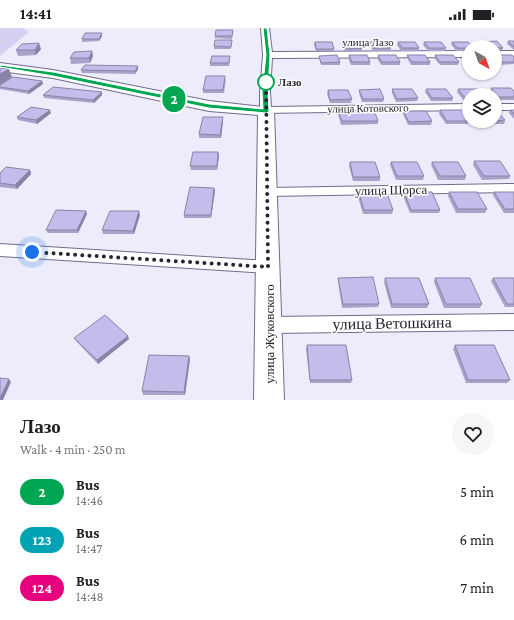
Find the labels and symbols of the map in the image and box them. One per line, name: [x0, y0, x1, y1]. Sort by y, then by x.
street label: улица Лазо: [342, 36, 394, 48]
north arrow: [462, 40, 502, 80]
marker: Лазо: [257, 73, 275, 91]
place label: Лазо: [278, 76, 302, 88]
line badge: 2: [161, 86, 187, 112]
street label: улица Котовского: [327, 101, 409, 115]
street label: улица Щорса: [355, 182, 428, 198]
your location: [22, 242, 42, 262]
street label: улица Жуковского: [262, 284, 277, 384]
street label: улица Ветошкина: [332, 313, 452, 334]

